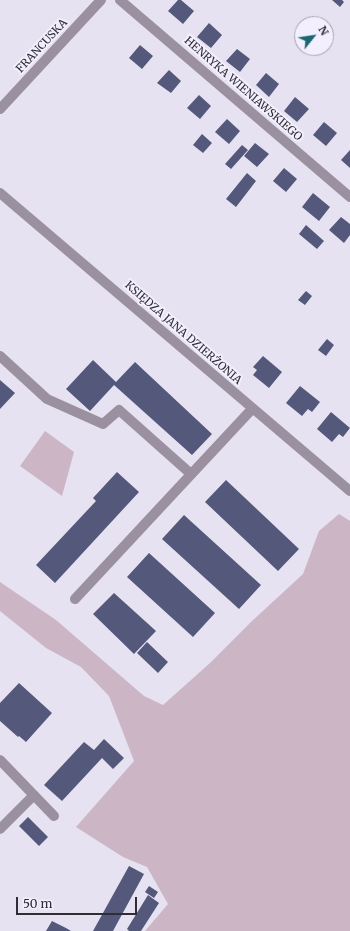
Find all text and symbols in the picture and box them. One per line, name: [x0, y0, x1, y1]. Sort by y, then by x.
street label: FRANCUSKA: [14, 16, 70, 76]
north arrow: [294, 16, 334, 56]
text: N: [315, 23, 332, 38]
street label: HENRYKA WIENIAWSKIEGO: [181, 34, 305, 144]
street label: KSIĘDZA JANA DZIERŻONIA: [122, 279, 244, 387]
scale bar: [18, 889, 139, 915]
text: 50 m: [23, 896, 52, 911]

